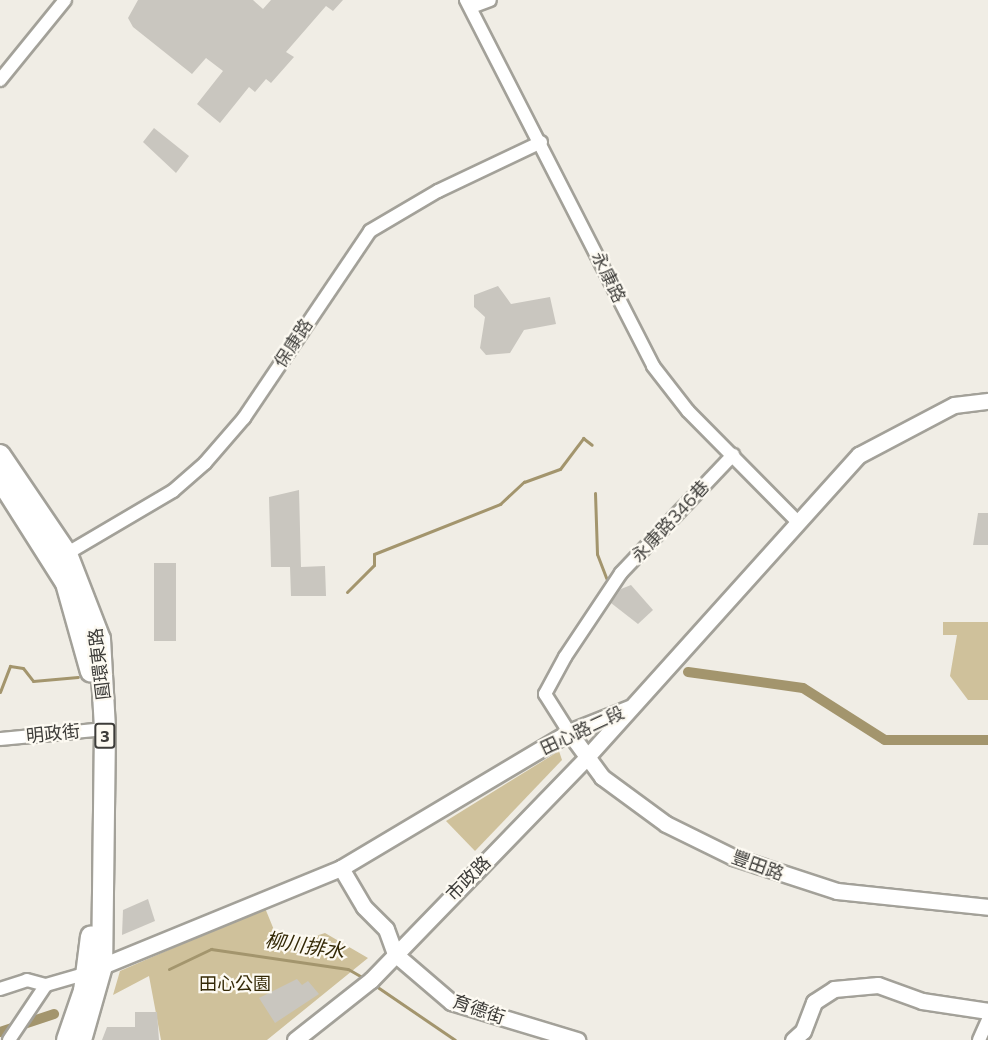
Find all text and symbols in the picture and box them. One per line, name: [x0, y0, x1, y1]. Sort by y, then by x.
street label: 永康路: [587, 248, 631, 306]
street label: 保康路: [269, 314, 317, 372]
street label: 永康路346巷: [627, 476, 713, 566]
street label: 圓環東路: [84, 627, 114, 701]
street label: 田心路二段: [537, 701, 627, 759]
street label: 明政街: [25, 719, 81, 747]
road number: 3: [93, 723, 117, 749]
street label: 豐田路: [729, 846, 787, 884]
street label: 市政路: [441, 851, 495, 905]
water label: 柳川排水: [264, 927, 346, 963]
park label: 田心公園: [199, 972, 271, 994]
street label: 育德街: [450, 990, 508, 1028]

